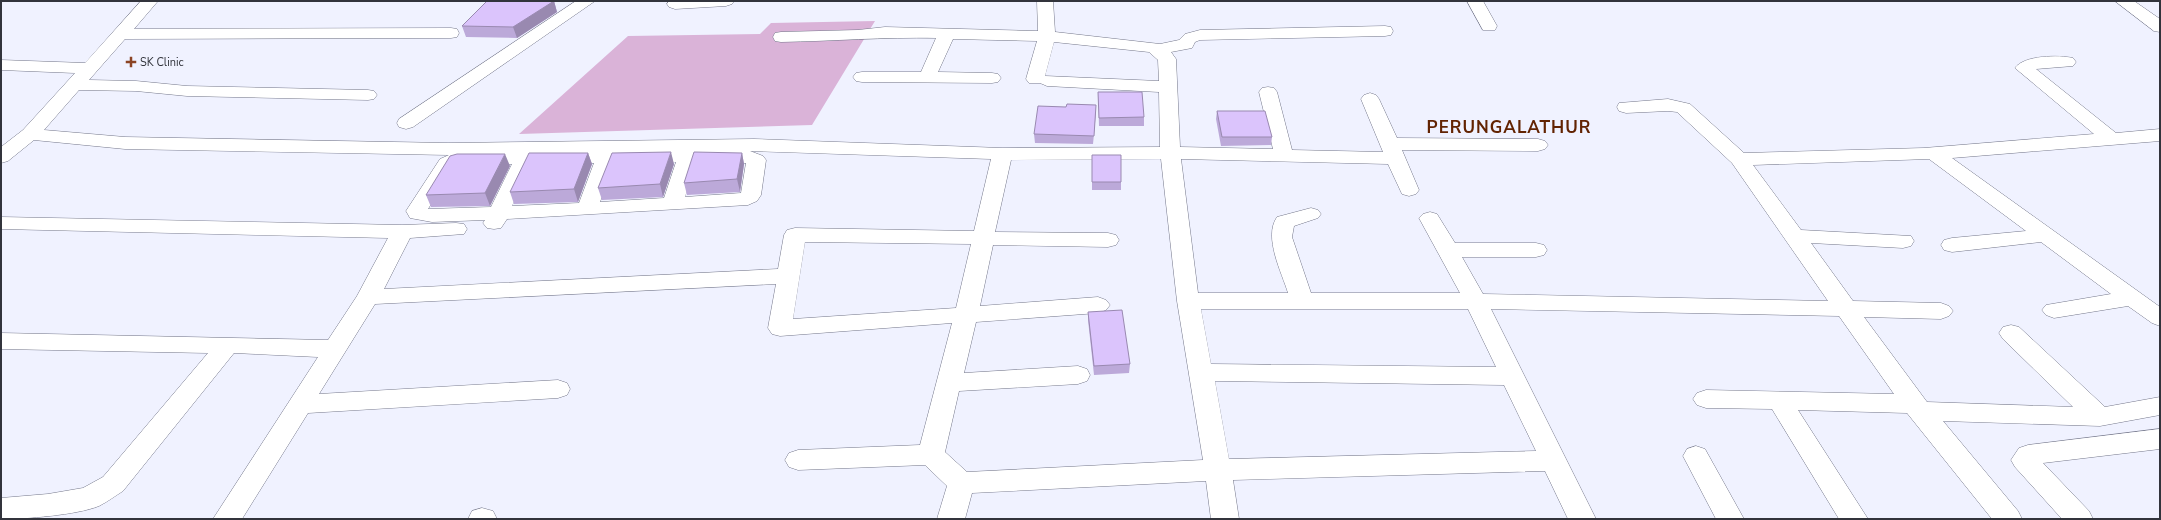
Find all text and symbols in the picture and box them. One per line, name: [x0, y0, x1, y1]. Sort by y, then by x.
place label: SK Clinic: [140, 55, 184, 70]
marker: SK Clinic: [125, 56, 137, 68]
district label: PERUNGALATHUR: [1427, 116, 1591, 139]

